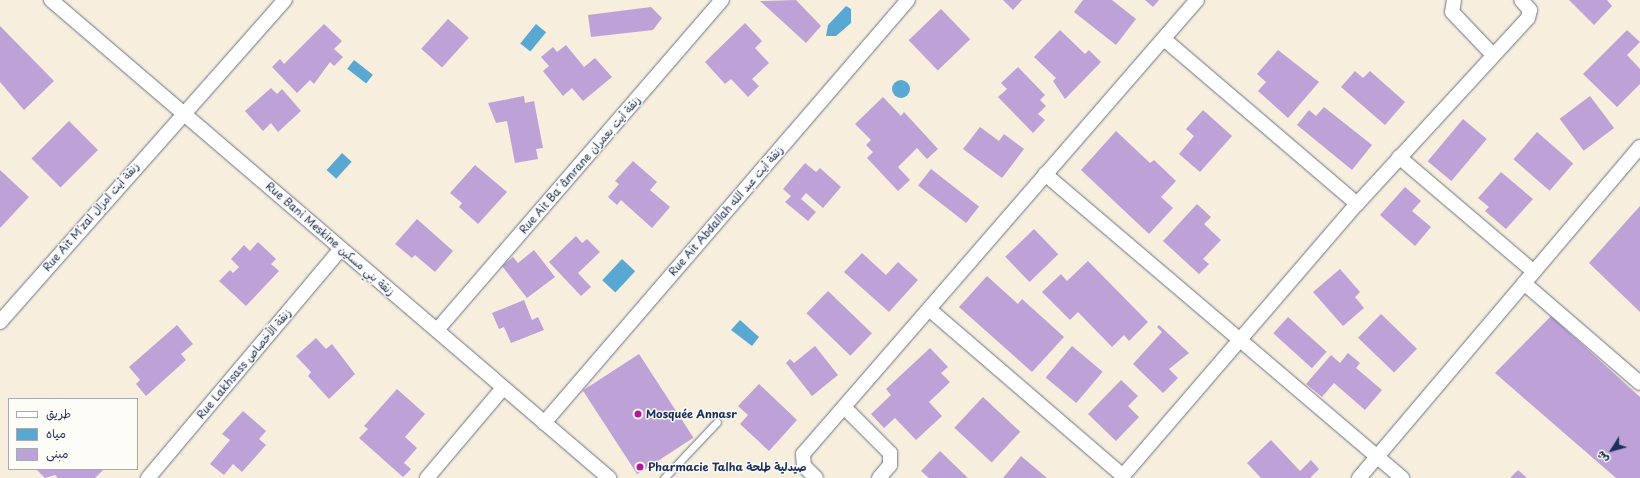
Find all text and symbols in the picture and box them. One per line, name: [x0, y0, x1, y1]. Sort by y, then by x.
street label: Rue Ait Ba´âmrane زنقة أيت بعمران: [516, 93, 644, 237]
street label: Rue Ait Abdallah زنقة أيت عبد الله: [665, 143, 787, 279]
street label: Rue Ait M'zal زنقة أيت امزال: [40, 159, 142, 275]
street label: Rue Bani Meskine زنقة بني مسكين: [262, 179, 398, 299]
street label: Rue Lakhsass زنقة الأخصاص: [194, 306, 294, 422]
legend: [8, 398, 138, 470]
text: طريق: [46, 404, 71, 422]
place label: Mosquée Annasr: [646, 407, 738, 421]
marker: Mosquée Annasr: [633, 409, 643, 419]
text: مياه: [46, 424, 66, 442]
north arrow: [1592, 430, 1632, 470]
text: مبنى: [46, 444, 69, 462]
text: ش: [1592, 448, 1612, 467]
place label: Pharmacie Talha صيدلية طلحة: [648, 460, 808, 474]
marker: Pharmacie Talha صيدلية طلحة: [635, 462, 645, 472]

